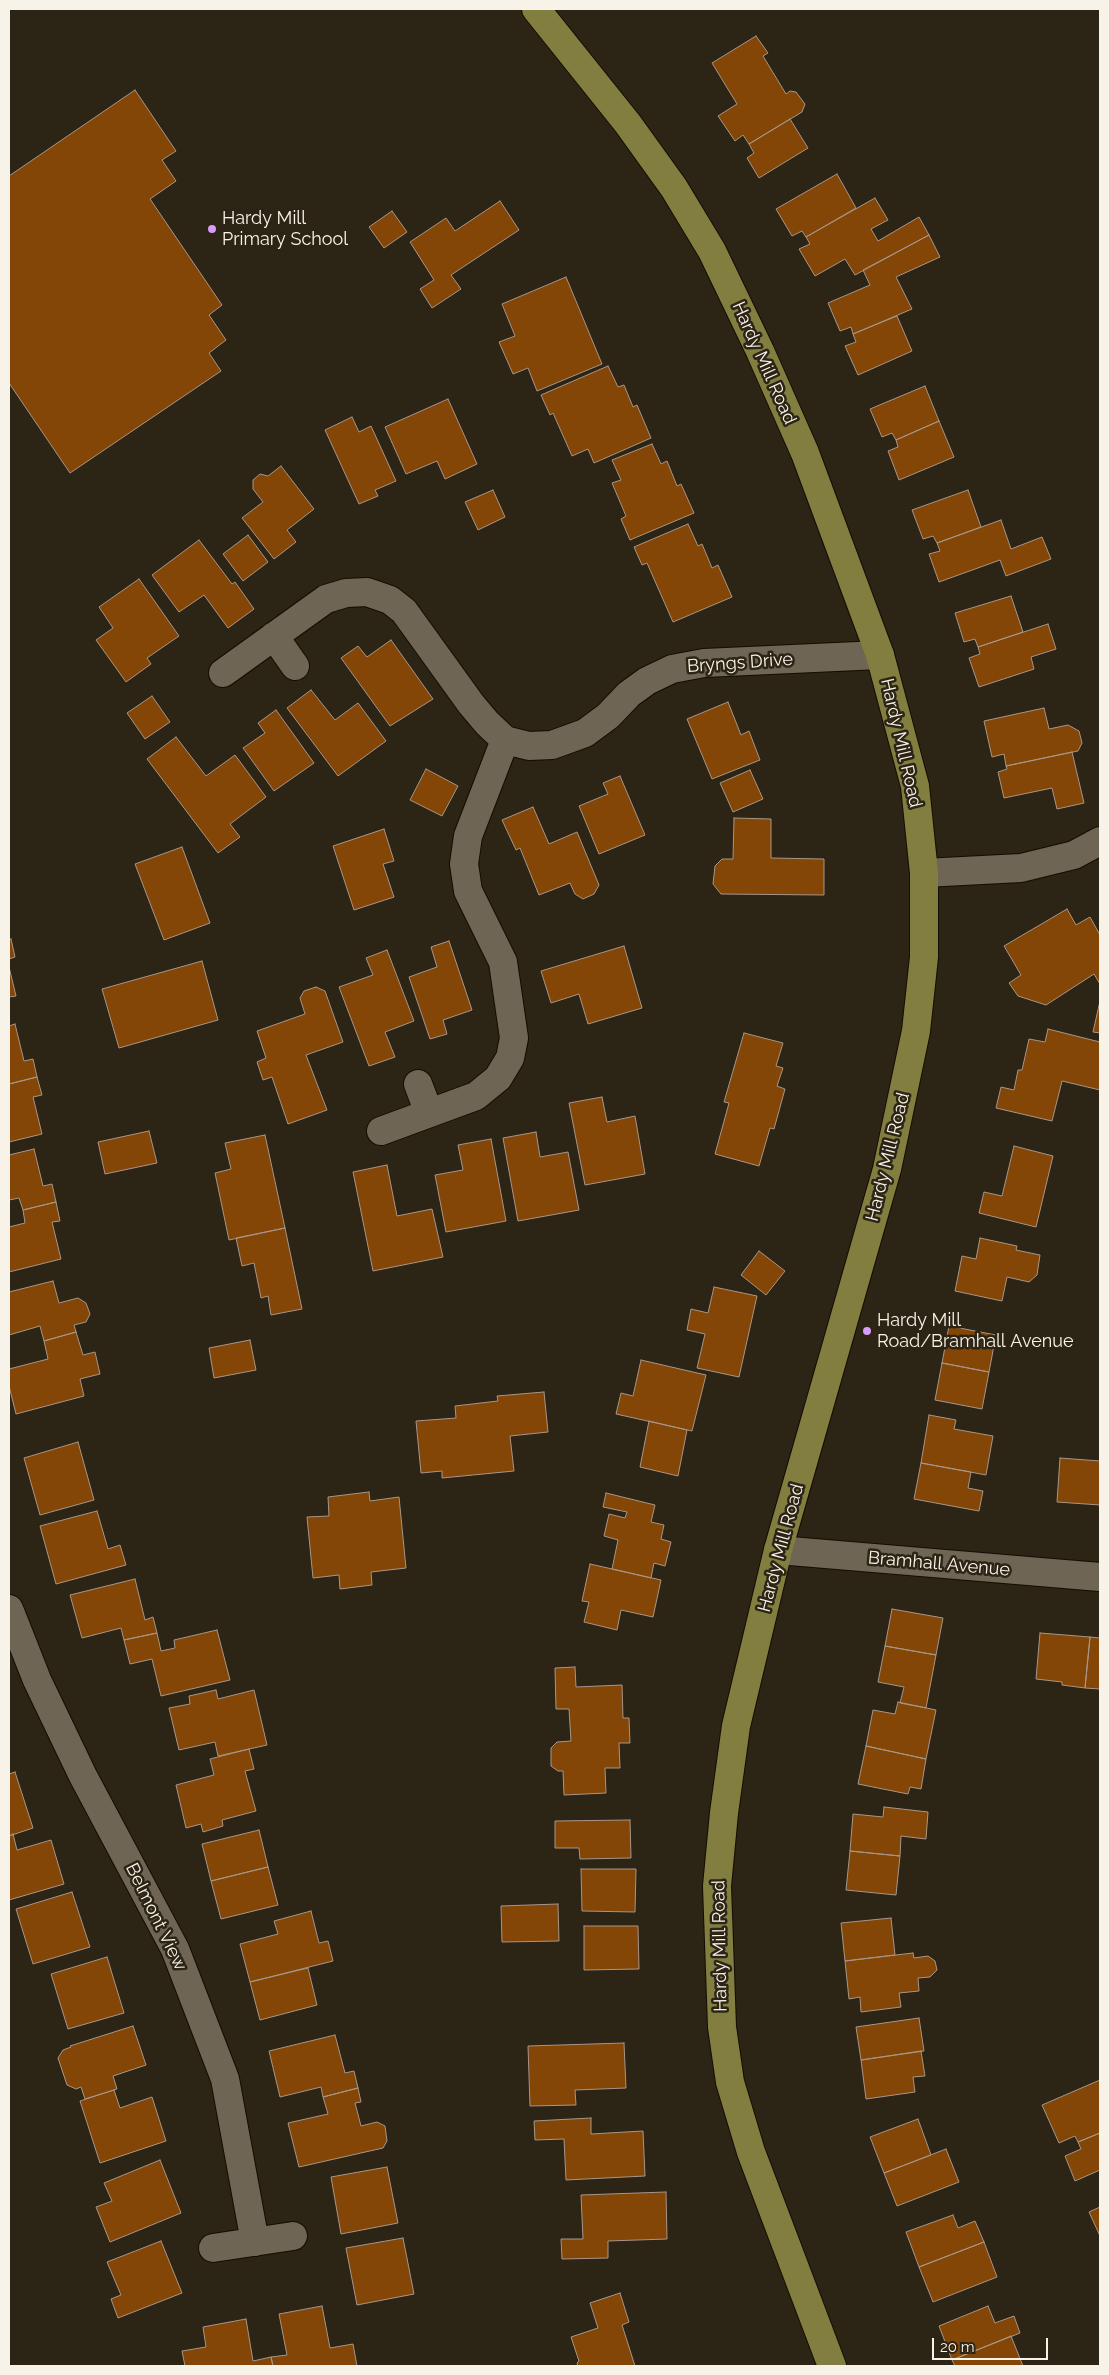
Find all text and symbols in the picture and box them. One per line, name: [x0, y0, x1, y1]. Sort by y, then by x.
place label: Hardy Mill Primary School: [222, 208, 348, 250]
marker: Hardy Mill Primary School: [206, 223, 218, 235]
street label: Hardy Mill Road: [727, 298, 801, 428]
street label: Bryngs Drive: [686, 649, 794, 677]
street label: Hardy Mill Road: [876, 676, 926, 810]
street label: Hardy Mill Road: [862, 1090, 914, 1224]
place label: Hardy Mill Road/Bramhall Avenue: [877, 1310, 1074, 1352]
marker: Hardy Mill Road/Bramhall Avenue: [861, 1325, 873, 1337]
street label: Hardy Mill Road: [754, 1482, 808, 1614]
street label: Bramhall Avenue: [867, 1547, 1011, 1581]
street label: Belmont View: [121, 1860, 191, 1974]
street label: Hardy Mill Road: [708, 1880, 732, 2012]
scale bar: [934, 2328, 1050, 2360]
text: 20 m: [940, 2338, 975, 2356]

